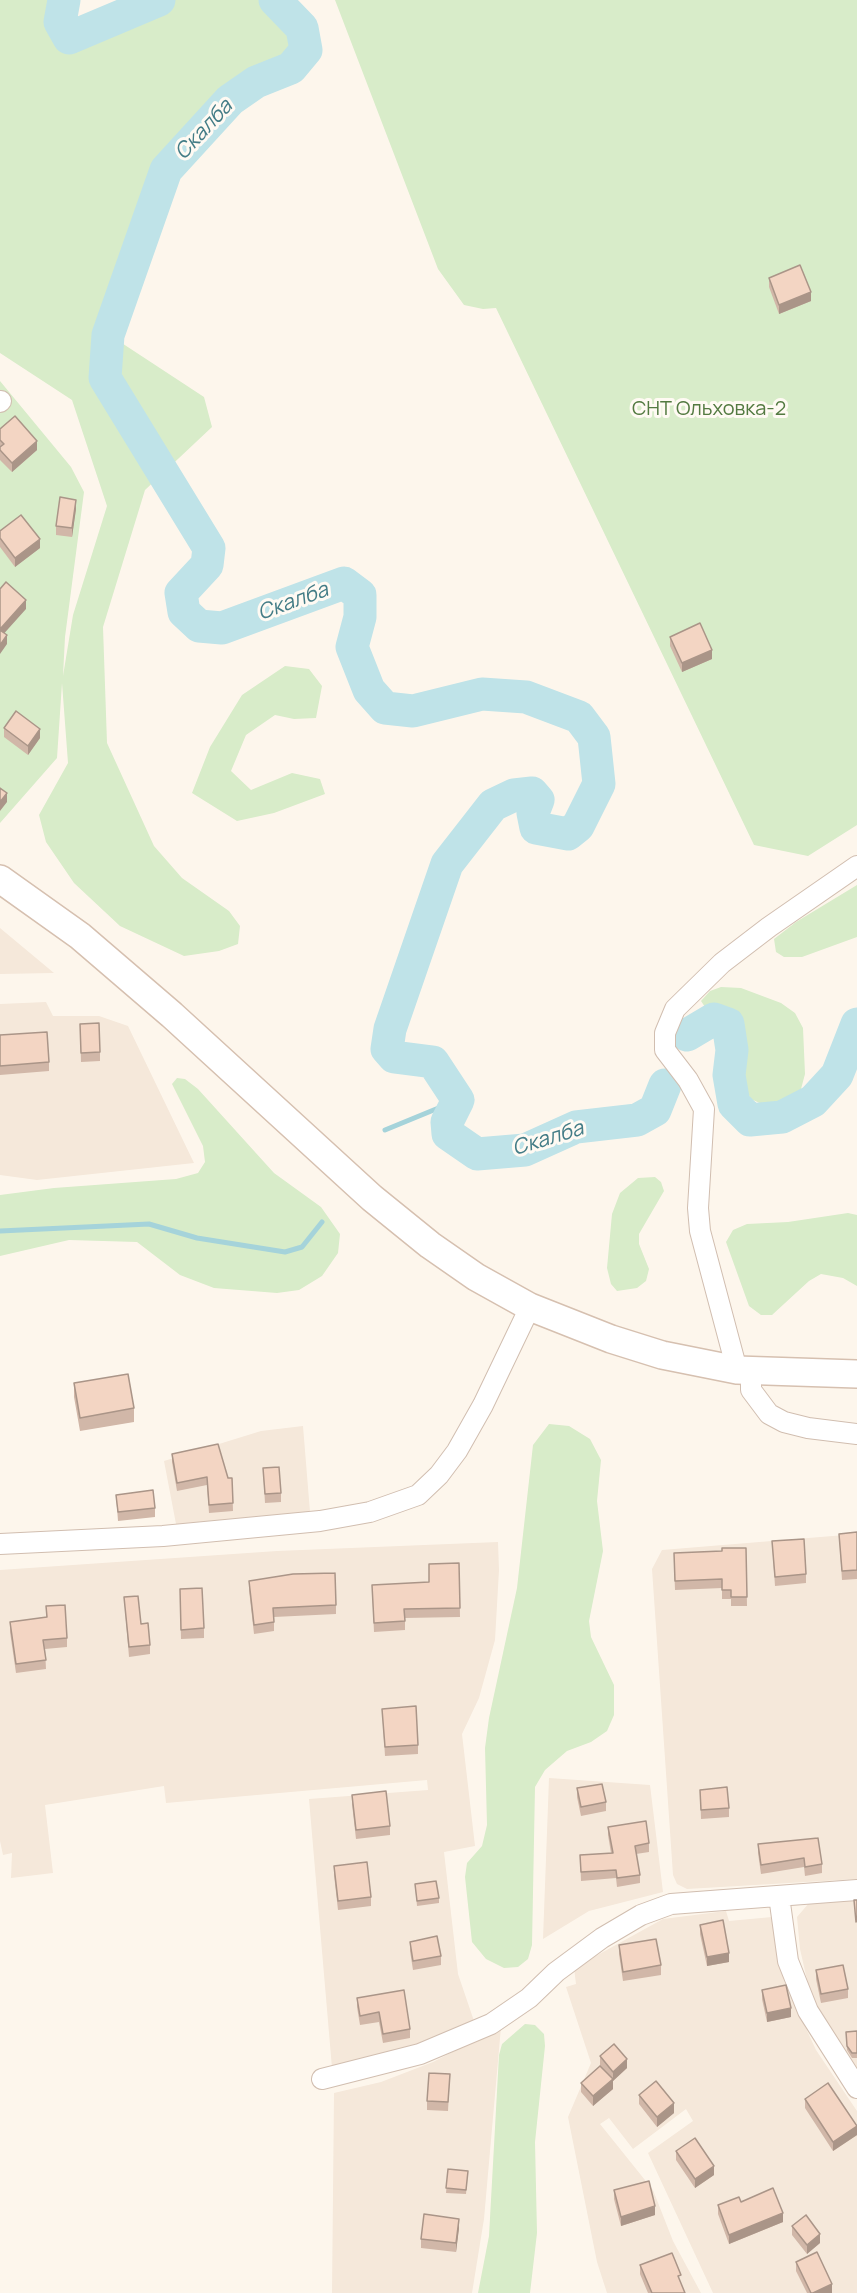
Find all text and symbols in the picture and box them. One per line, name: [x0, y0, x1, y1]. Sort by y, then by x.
water label: Скалба: [170, 95, 238, 165]
park label: СНТ Ольховка-2: [632, 397, 786, 421]
water label: Скалба: [254, 578, 332, 626]
water label: Скалба: [509, 1116, 587, 1162]

